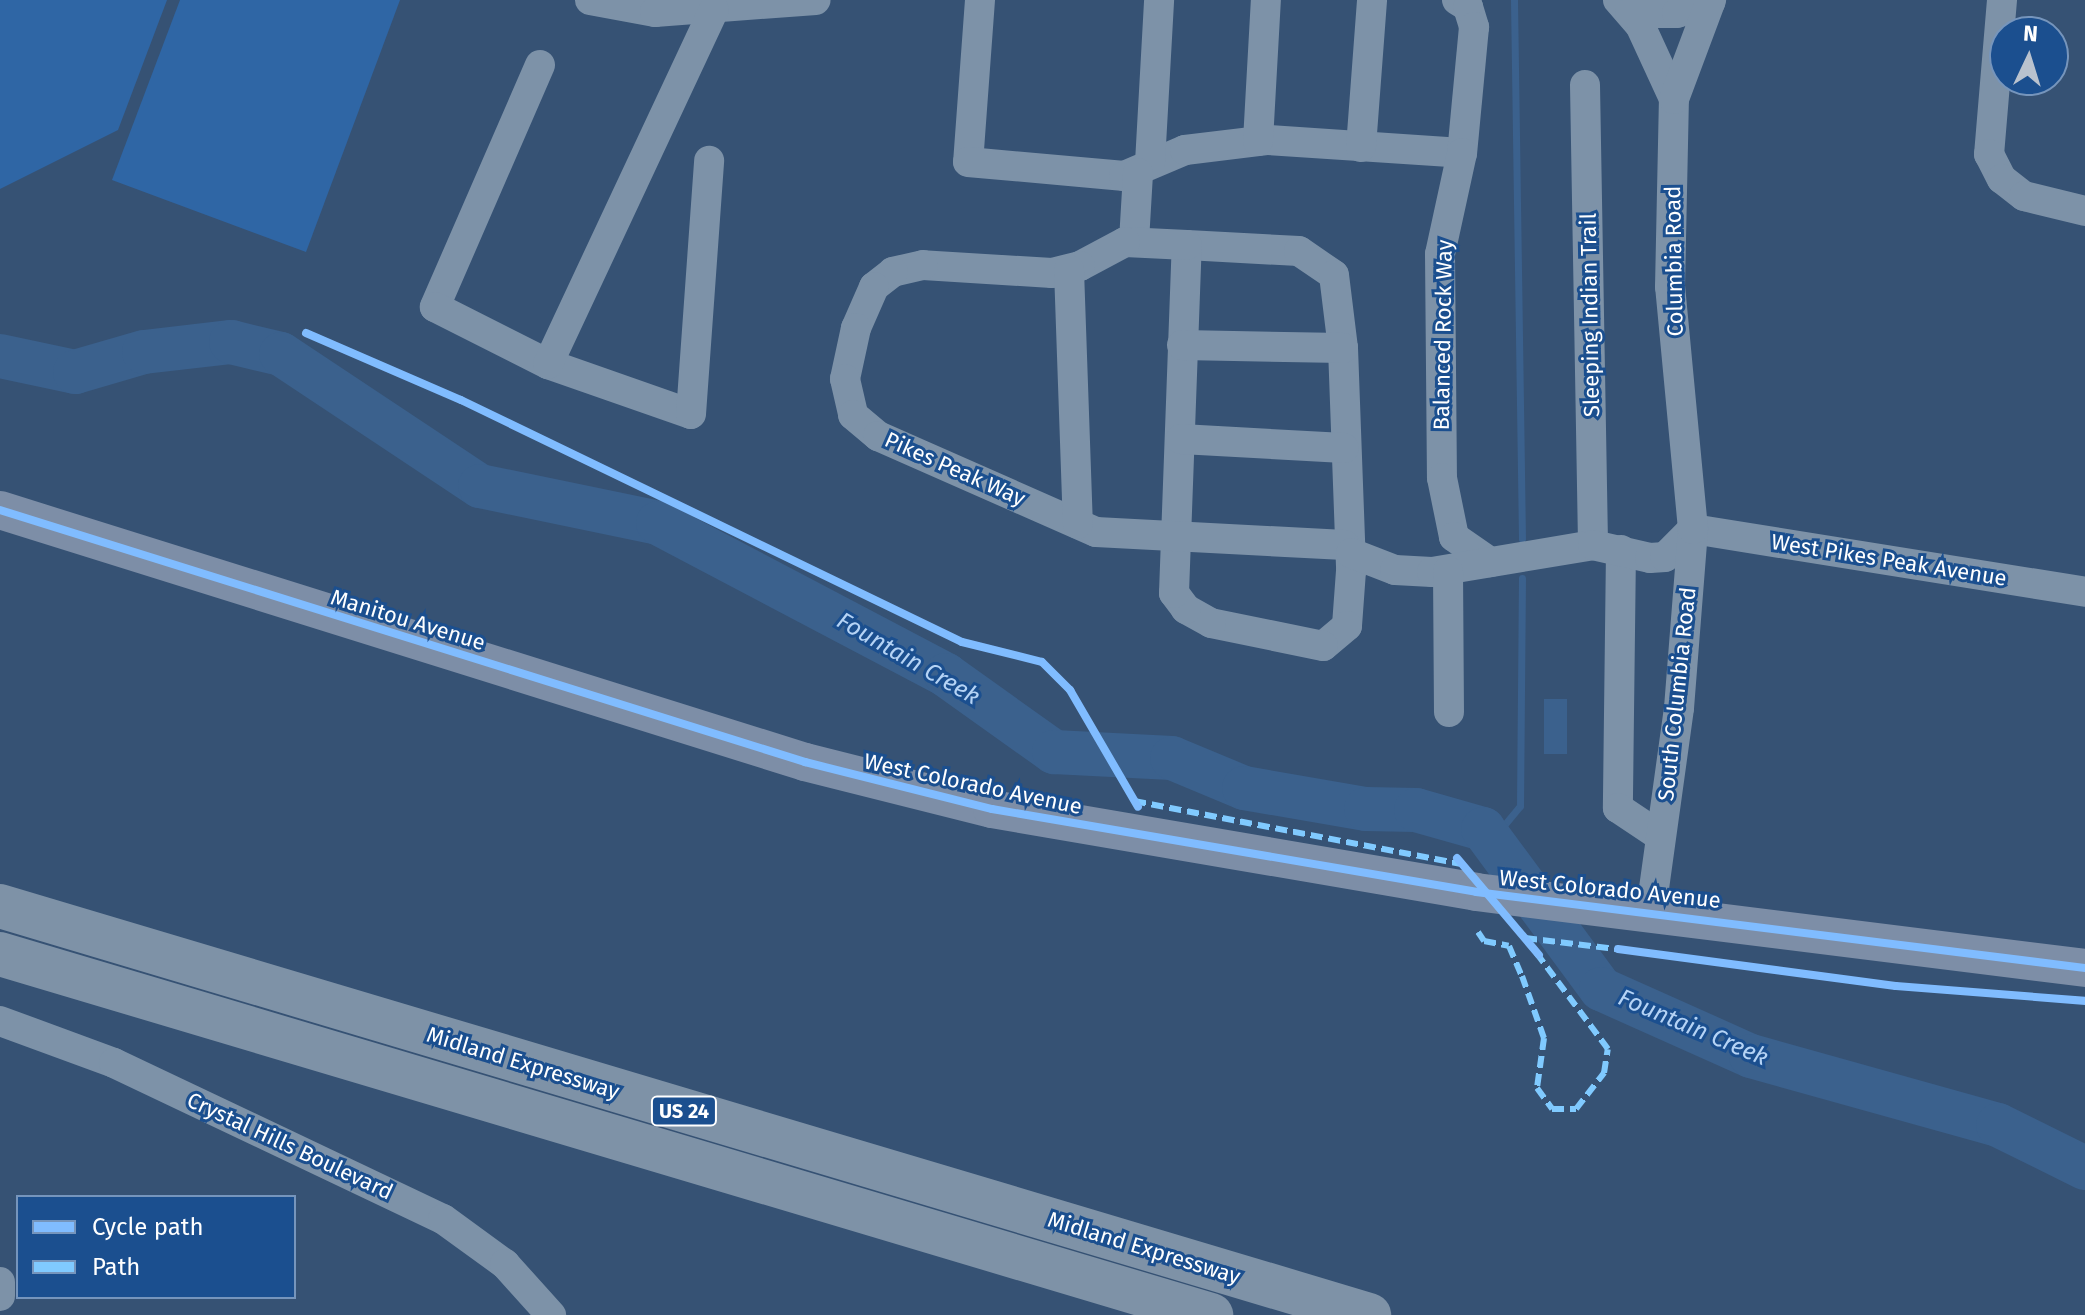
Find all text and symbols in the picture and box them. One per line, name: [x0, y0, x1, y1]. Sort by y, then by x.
north arrow: [1989, 16, 2069, 96]
text: N: [2022, 20, 2039, 48]
street label: Columbia Road: [1659, 185, 1689, 337]
street label: Sleeping Indian Trail: [1575, 213, 1605, 417]
street label: Balanced Rock Way: [1428, 239, 1458, 431]
street label: Pikes Peak Way: [881, 426, 1029, 512]
street label: West Pikes Peak Avenue: [1769, 528, 2009, 592]
street label: Manitou Avenue: [327, 584, 489, 656]
street label: South Columbia Road: [1653, 586, 1701, 802]
water label: Fountain Creek: [831, 607, 985, 711]
street label: West Colorado Avenue: [861, 748, 1085, 820]
street label: West Colorado Avenue: [1498, 864, 1722, 914]
water label: Fountain Creek: [1614, 983, 1772, 1073]
street label: Midland Expressway: [423, 1021, 623, 1105]
street label: Crystal Hills Boulevard: [183, 1087, 397, 1205]
road number: US 24: [650, 1095, 718, 1127]
legend: [16, 1195, 296, 1299]
street label: Midland Expressway: [1044, 1206, 1244, 1290]
text: Cycle path: [92, 1213, 204, 1241]
text: Path: [92, 1253, 140, 1281]

